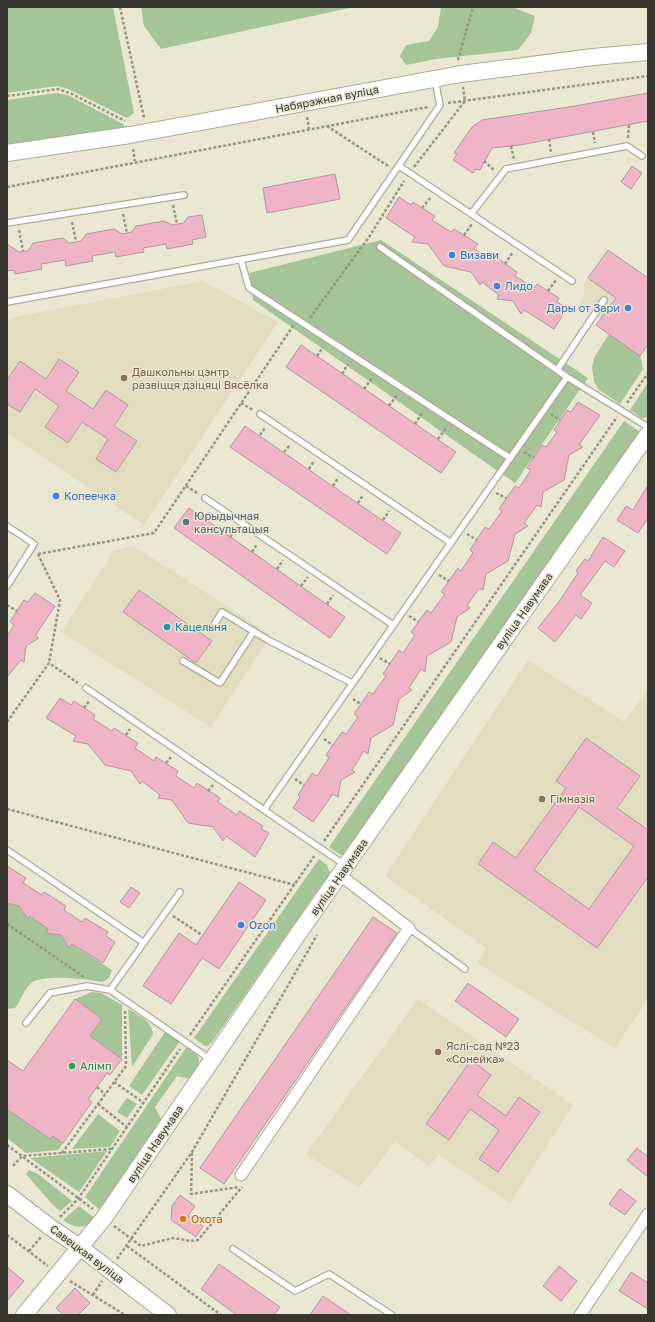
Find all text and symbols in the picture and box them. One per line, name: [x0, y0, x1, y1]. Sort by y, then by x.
street label: Набярэжная вуліца: [274, 82, 380, 115]
place label: Визави: [460, 248, 499, 261]
marker: Визави: [447, 250, 457, 260]
place label: Лидо: [505, 279, 533, 292]
marker: Лидо: [492, 281, 502, 291]
place label: Дары от Зари: [547, 301, 620, 314]
marker: Дары от Зари: [623, 303, 633, 313]
place label: Дашкольны цэнтр развіцця дзіцяці Вясёлка: [132, 365, 268, 391]
marker: Дашкольны цэнтр развіцця дзіцяці Вясёлка: [119, 373, 129, 383]
place label: Копеечка: [64, 489, 116, 502]
marker: Копеечка: [51, 491, 61, 501]
place label: Юрыдычная кансультацыя: [194, 509, 269, 535]
marker: Юрыдычная кансультацыя: [181, 517, 191, 527]
street label: вуліца Навумава: [492, 570, 555, 652]
place label: Кацельня: [175, 620, 227, 633]
marker: Кацельня: [162, 622, 172, 632]
place label: Гімназія: [550, 792, 595, 805]
marker: Гімназія: [537, 794, 547, 804]
street label: вуліца Навумава: [307, 836, 370, 918]
place label: Ozon: [249, 918, 276, 931]
marker: Ozon: [236, 920, 246, 930]
place label: Яслі-сад №23 «Сонейка»: [446, 1039, 520, 1065]
marker: Яслі-сад №23 «Сонейка»: [433, 1047, 443, 1057]
place label: Алімп: [80, 1059, 112, 1072]
marker: Алімп: [67, 1061, 77, 1071]
street label: вуліца Навумава: [124, 1103, 185, 1185]
place label: Охота: [191, 1212, 223, 1225]
marker: Охота: [178, 1214, 188, 1224]
street label: Савецкая вуліца: [48, 1222, 127, 1286]

